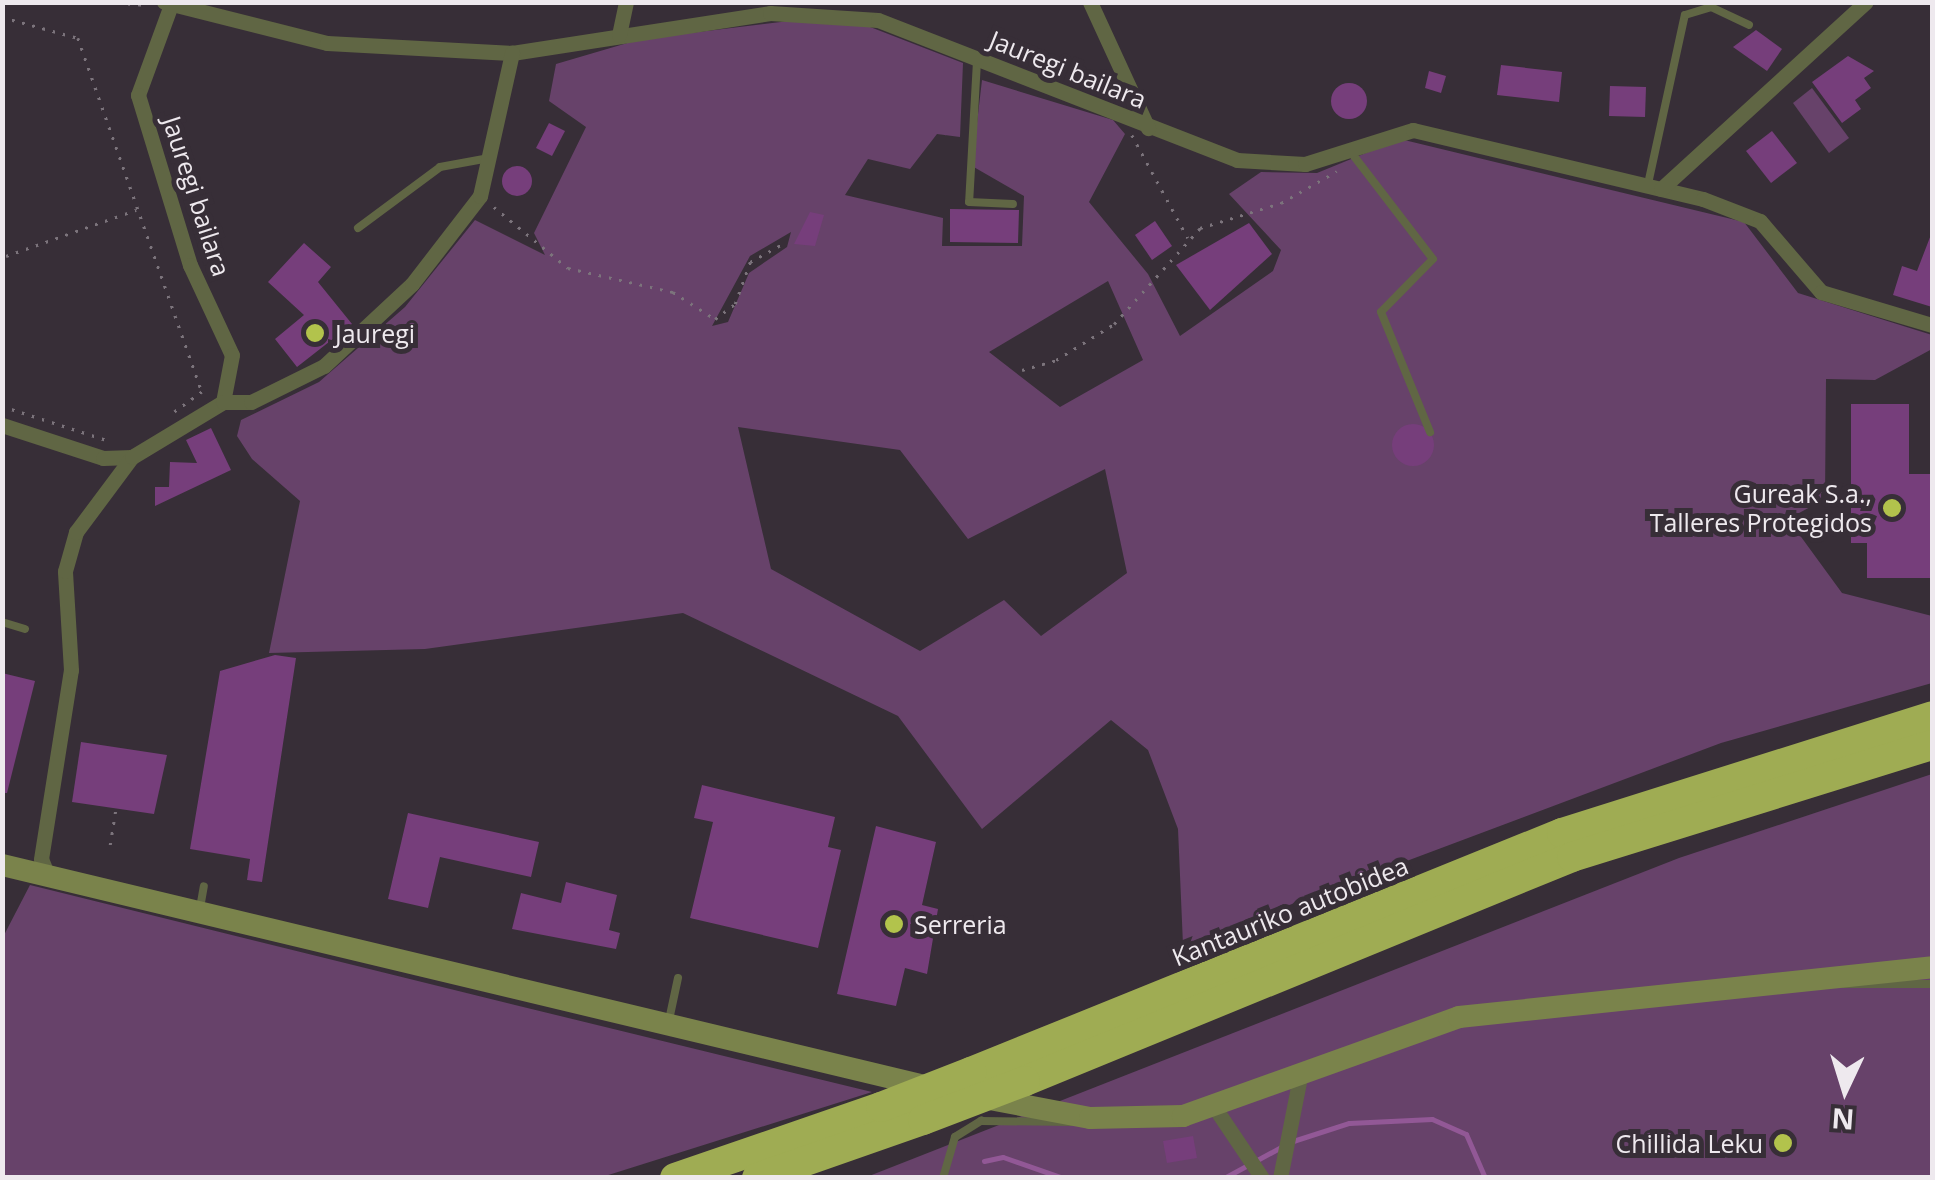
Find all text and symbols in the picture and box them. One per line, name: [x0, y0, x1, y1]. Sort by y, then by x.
street label: Jauregi bailara: [985, 24, 1151, 114]
street label: Jauregi bailara: [157, 112, 237, 280]
place label: Jauregi: [335, 318, 415, 348]
marker: Jauregi: [304, 322, 326, 344]
place label: Gureak S.a., Talleres Protegidos: [1650, 479, 1872, 538]
marker: Gureak S.a., Talleres Protegidos: [1881, 497, 1903, 519]
street label: Kantauriko autobidea: [1168, 850, 1412, 972]
place label: Serreria: [914, 909, 1007, 939]
marker: Serreria: [883, 913, 905, 935]
north arrow: [1795, 1040, 1895, 1140]
text: N: [1830, 1100, 1856, 1140]
place label: Chillida Leku: [1615, 1128, 1763, 1158]
marker: Chillida Leku: [1772, 1132, 1794, 1154]

